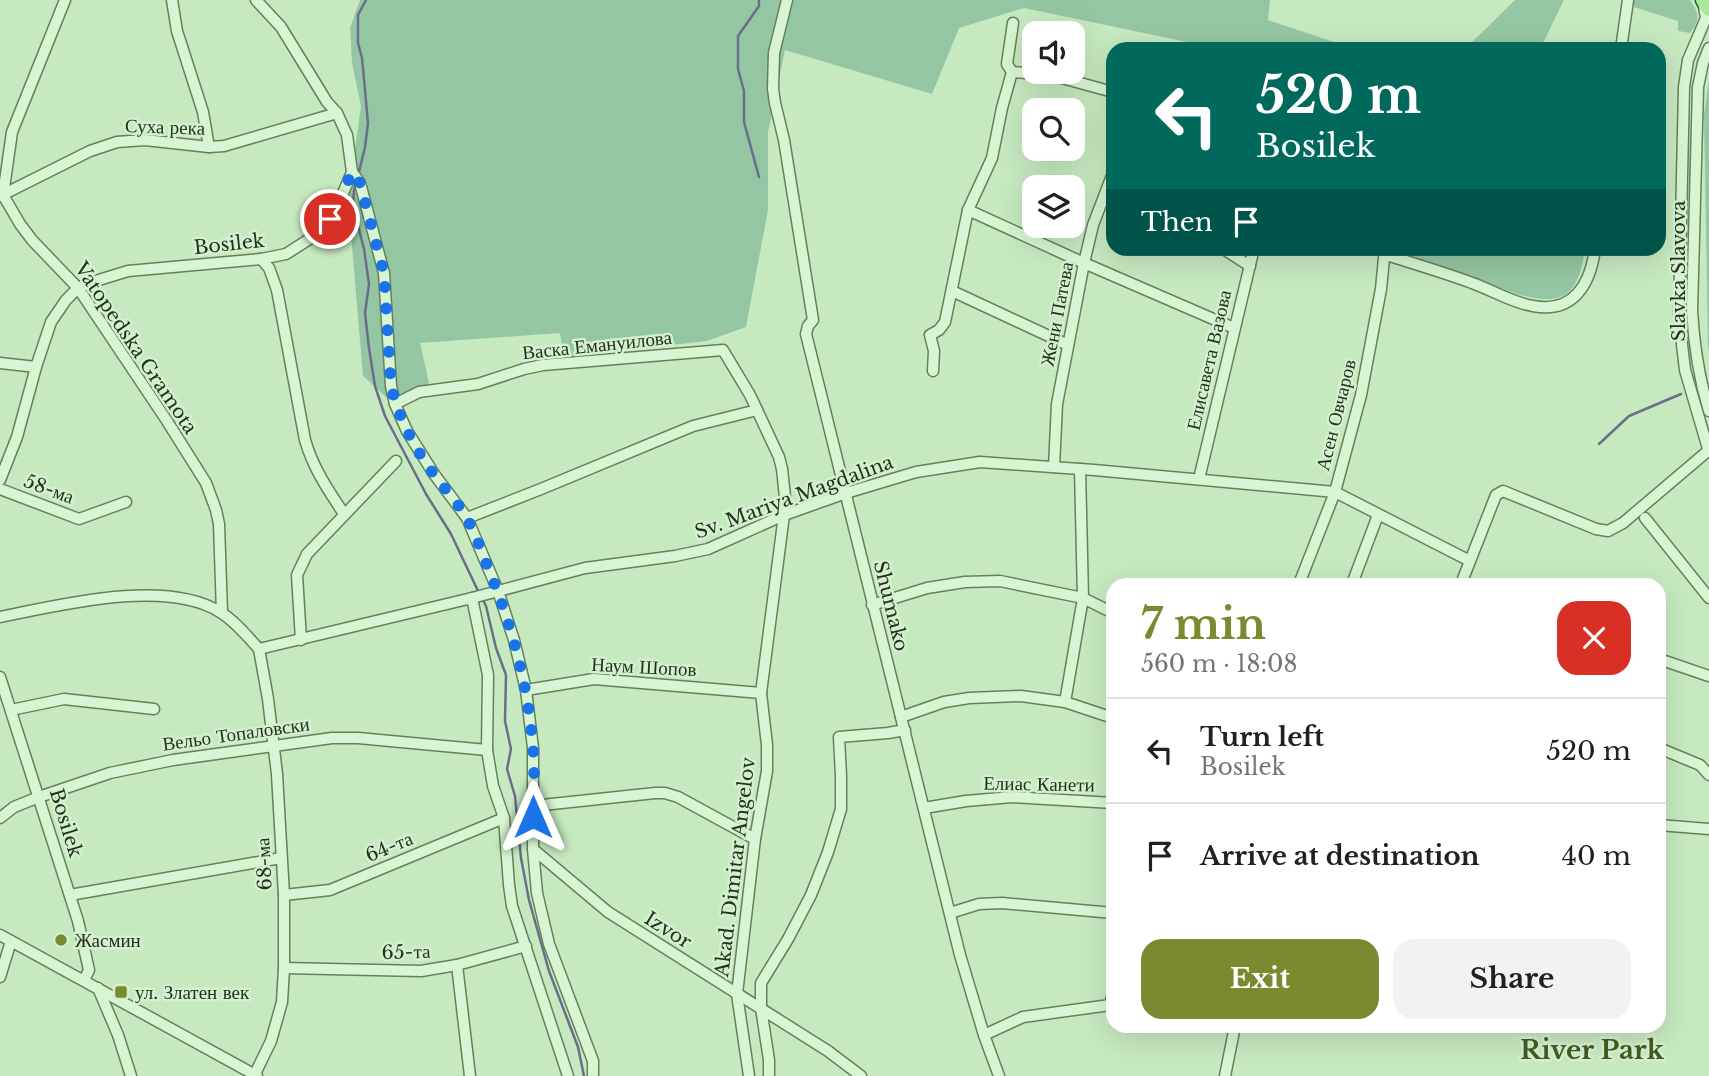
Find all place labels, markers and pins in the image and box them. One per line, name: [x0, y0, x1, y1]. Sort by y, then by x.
pin: [300, 189, 360, 249]
place label: Жасмин: [75, 929, 141, 952]
marker: Жасмин: [53, 932, 69, 948]
place label: ул. Златен век: [135, 981, 250, 1004]
marker: ул. Златен век: [113, 984, 129, 1000]

